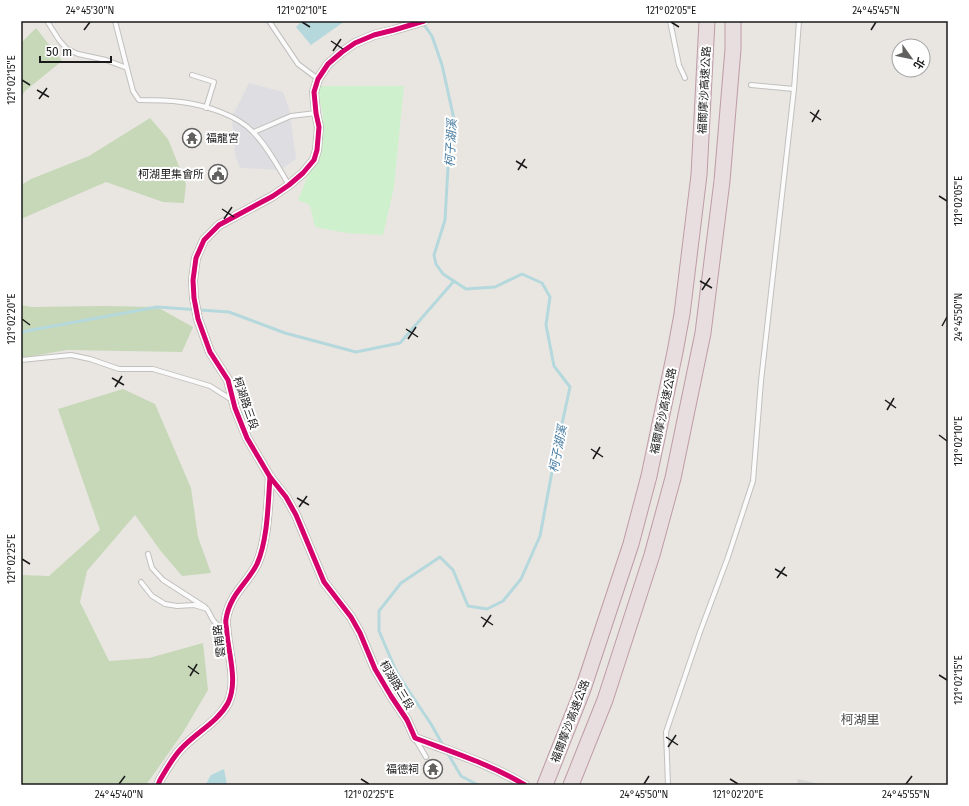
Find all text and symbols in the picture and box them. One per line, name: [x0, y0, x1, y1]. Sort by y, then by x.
text: 24°45'30"N: [66, 5, 114, 17]
text: 121°02'10"E: [277, 5, 327, 17]
text: 121°02'05"E: [646, 5, 696, 17]
text: 24°45'45"N: [852, 5, 900, 17]
scale bar: [40, 38, 111, 64]
north arrow: [891, 38, 931, 78]
text: 50 m: [46, 45, 72, 59]
street label: 福爾摩沙高速公路: [696, 46, 713, 134]
text: 121°02'15"E: [6, 55, 18, 105]
text: 北: [911, 55, 927, 71]
water label: 柯子湖溪: [443, 117, 459, 167]
temple icon: 福龍宮: [181, 127, 203, 149]
place label: 福龍宮: [206, 132, 239, 145]
public building icon: 柯湖里集會所: [207, 163, 229, 185]
place label: 柯湖里集會所: [138, 168, 204, 181]
text: 121°02'05"E: [953, 176, 965, 226]
text: 24°45'50"N: [953, 293, 965, 341]
text: 121°02'20"E: [6, 294, 18, 344]
street label: 福爾摩沙高速公路: [648, 367, 679, 455]
street label: 柯湖路三段: [230, 375, 261, 431]
text: 121°02'10"E: [953, 416, 965, 466]
water label: 柯子湖溪: [547, 422, 570, 474]
text: 121°02'25"E: [6, 534, 18, 584]
street label: 雲南路: [211, 624, 228, 658]
text: 121°02'15"E: [953, 655, 965, 705]
street label: 柯湖路三段: [377, 658, 416, 712]
street label: 福爾摩沙高速公路: [549, 678, 592, 765]
district label: 柯湖里: [840, 712, 880, 727]
temple icon: 福德祠: [422, 758, 444, 780]
place label: 福德祠: [386, 763, 419, 776]
text: 24°45'40"N: [95, 789, 143, 801]
text: 121°02'25"E: [344, 789, 394, 801]
text: 24°45'50"N: [620, 789, 668, 801]
text: 121°02'20"E: [713, 789, 763, 801]
text: 24°45'55"N: [882, 789, 930, 801]

